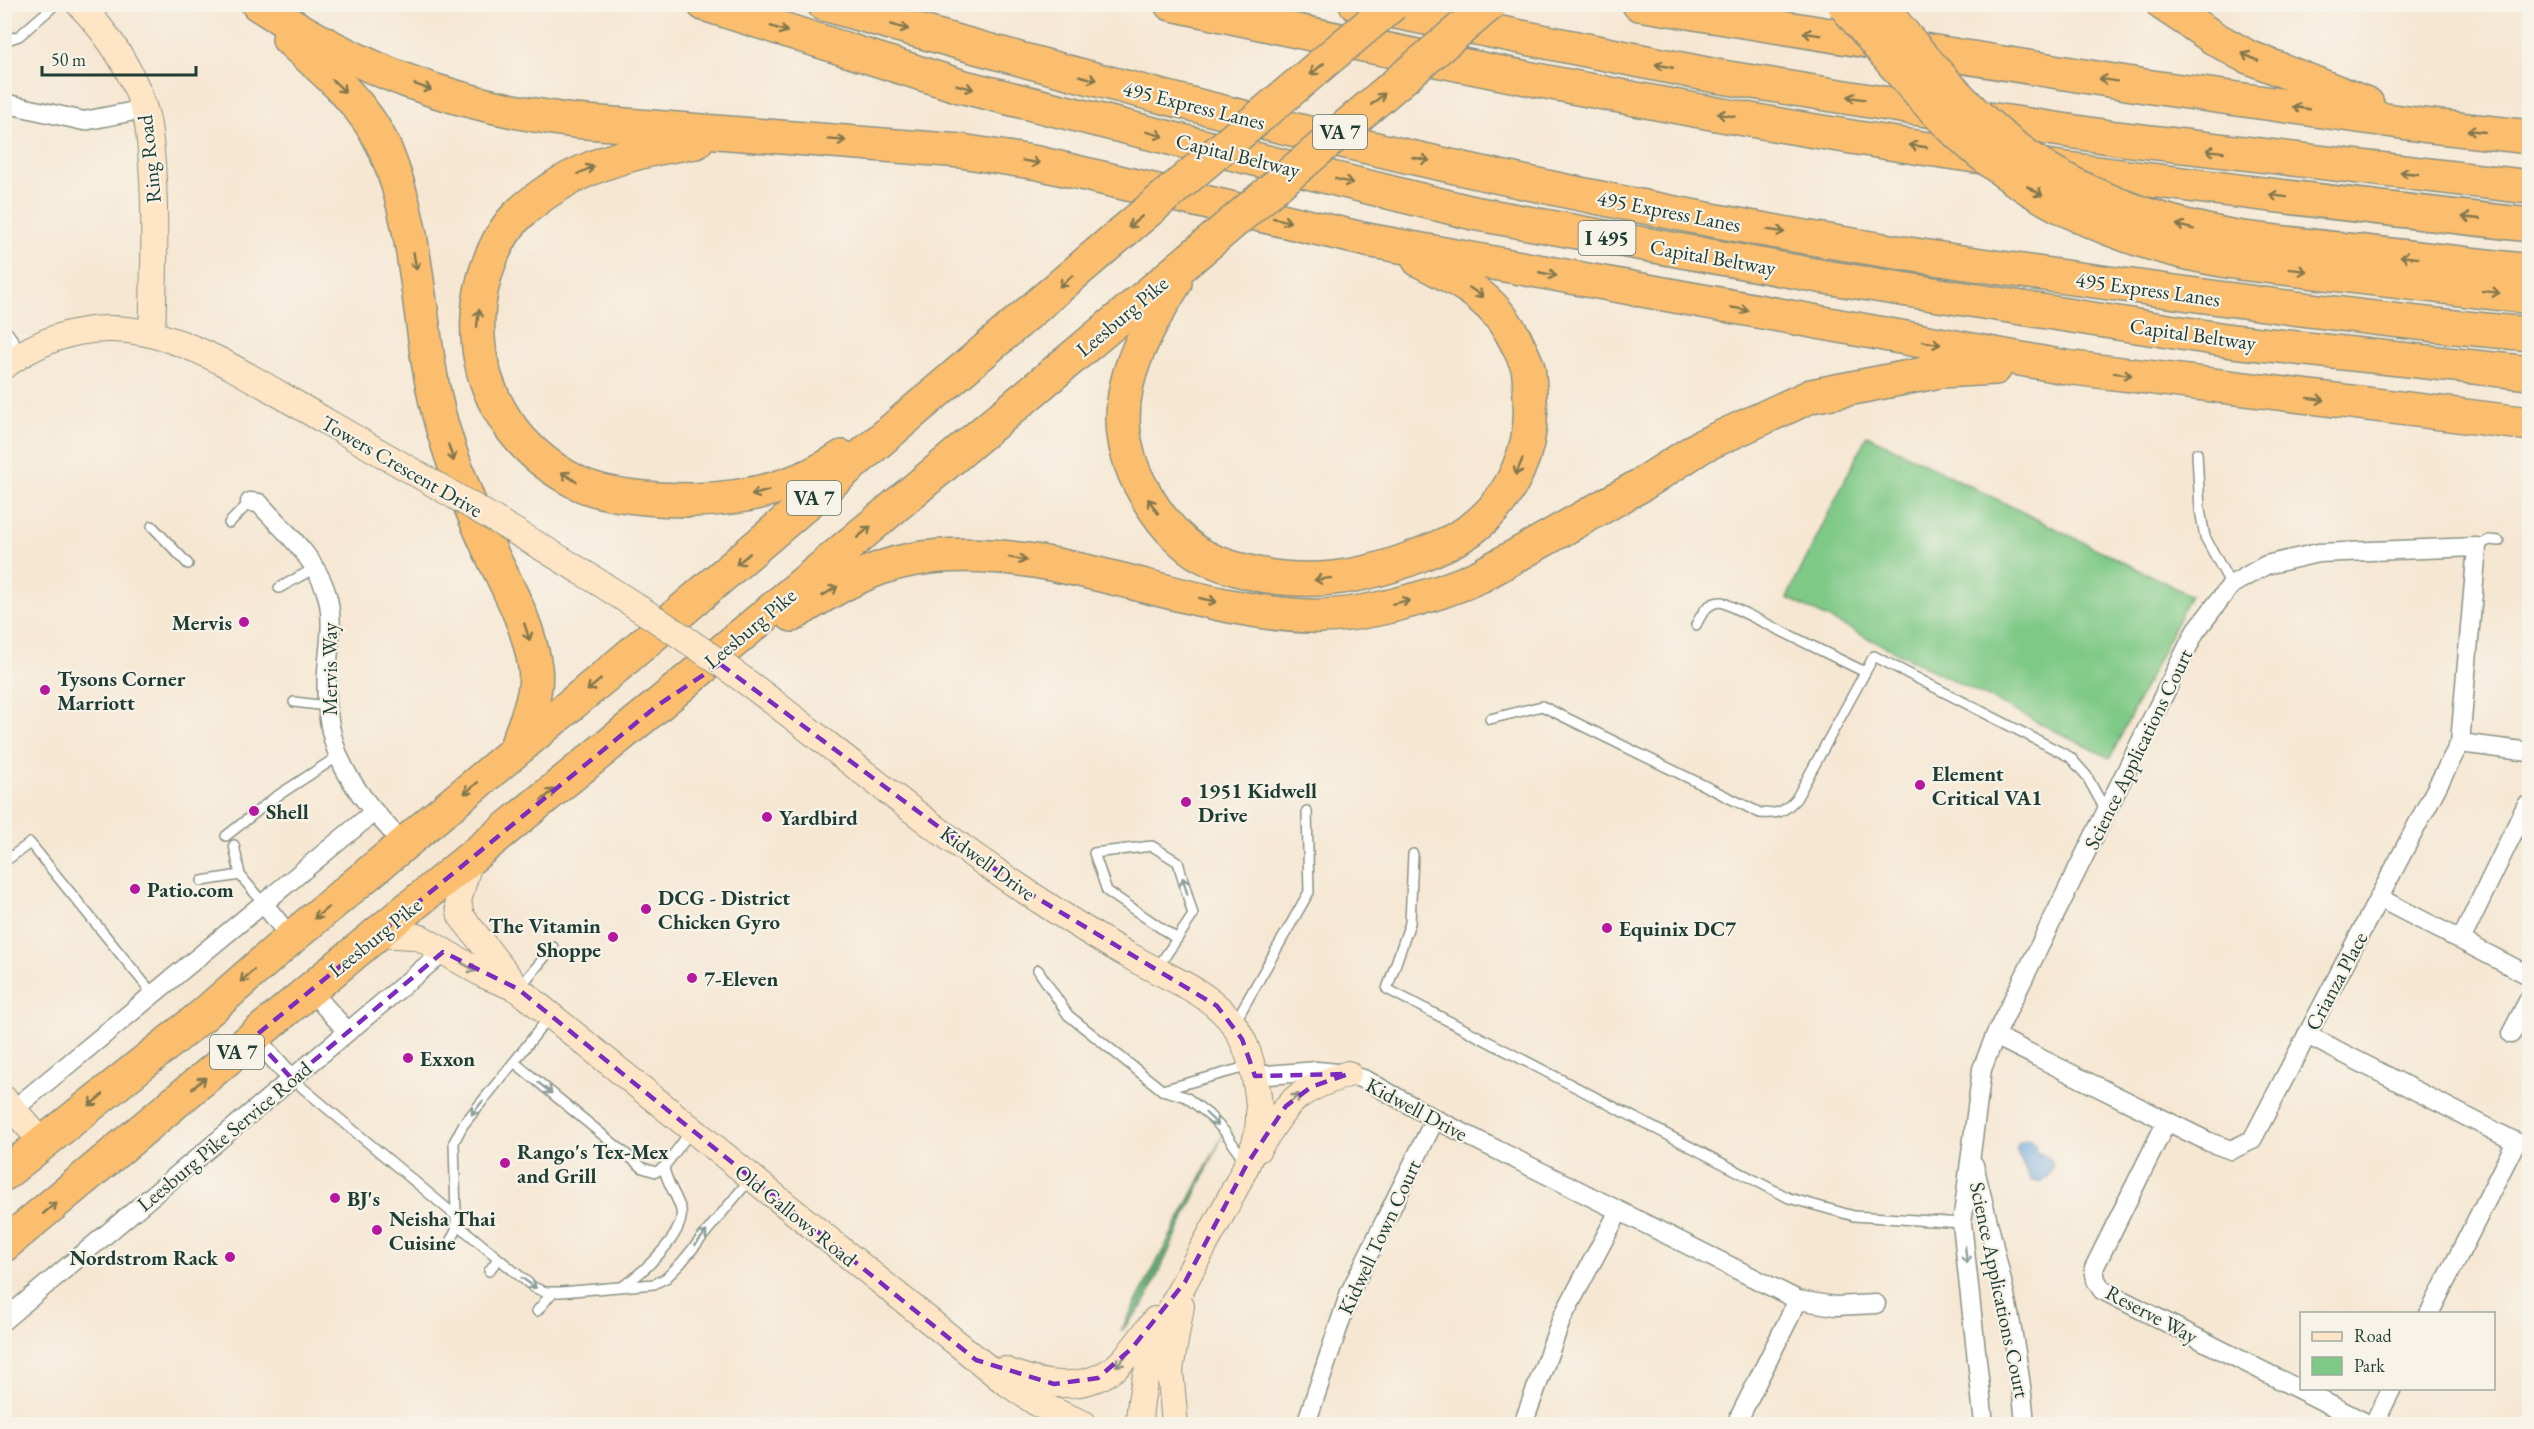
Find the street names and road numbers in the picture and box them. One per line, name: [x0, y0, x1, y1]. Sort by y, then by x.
street label: 495 Express Lanes: [1120, 74, 1268, 136]
street label: Ring Road: [131, 113, 167, 204]
road number: VA 7: [1313, 115, 1367, 149]
street label: Capital Beltway: [1173, 127, 1304, 184]
street label: 495 Express Lanes: [1595, 184, 1743, 238]
road number: I 495: [1578, 221, 1636, 255]
street label: Capital Beltway: [1648, 233, 1779, 281]
street label: 495 Express Lanes: [2074, 265, 2222, 313]
street label: Leesburg Pike: [1070, 270, 1174, 362]
street label: Capital Beltway: [2128, 312, 2259, 356]
street label: Towers Crescent Drive: [316, 409, 488, 523]
road number: VA 7: [787, 481, 841, 515]
street label: Leesburg Pike: [698, 582, 802, 674]
street label: Mervis Way: [316, 621, 343, 716]
street label: Science Applications Court: [2078, 644, 2199, 854]
street label: Kidwell Drive: [935, 819, 1041, 907]
street label: Leesburg Pike: [323, 891, 427, 983]
street label: Crianza Place: [2299, 927, 2373, 1035]
road number: VA 7: [210, 1035, 264, 1069]
street label: Leesburg Pike Service Road: [131, 1055, 317, 1217]
street label: Kidwell Drive: [1362, 1071, 1472, 1147]
street label: Kidwell Town Court: [1331, 1155, 1427, 1319]
street label: Old Gallows Road: [730, 1158, 863, 1273]
street label: Science Applications Court: [1964, 1179, 2036, 1401]
street label: Reserve Way: [2101, 1278, 2204, 1350]

